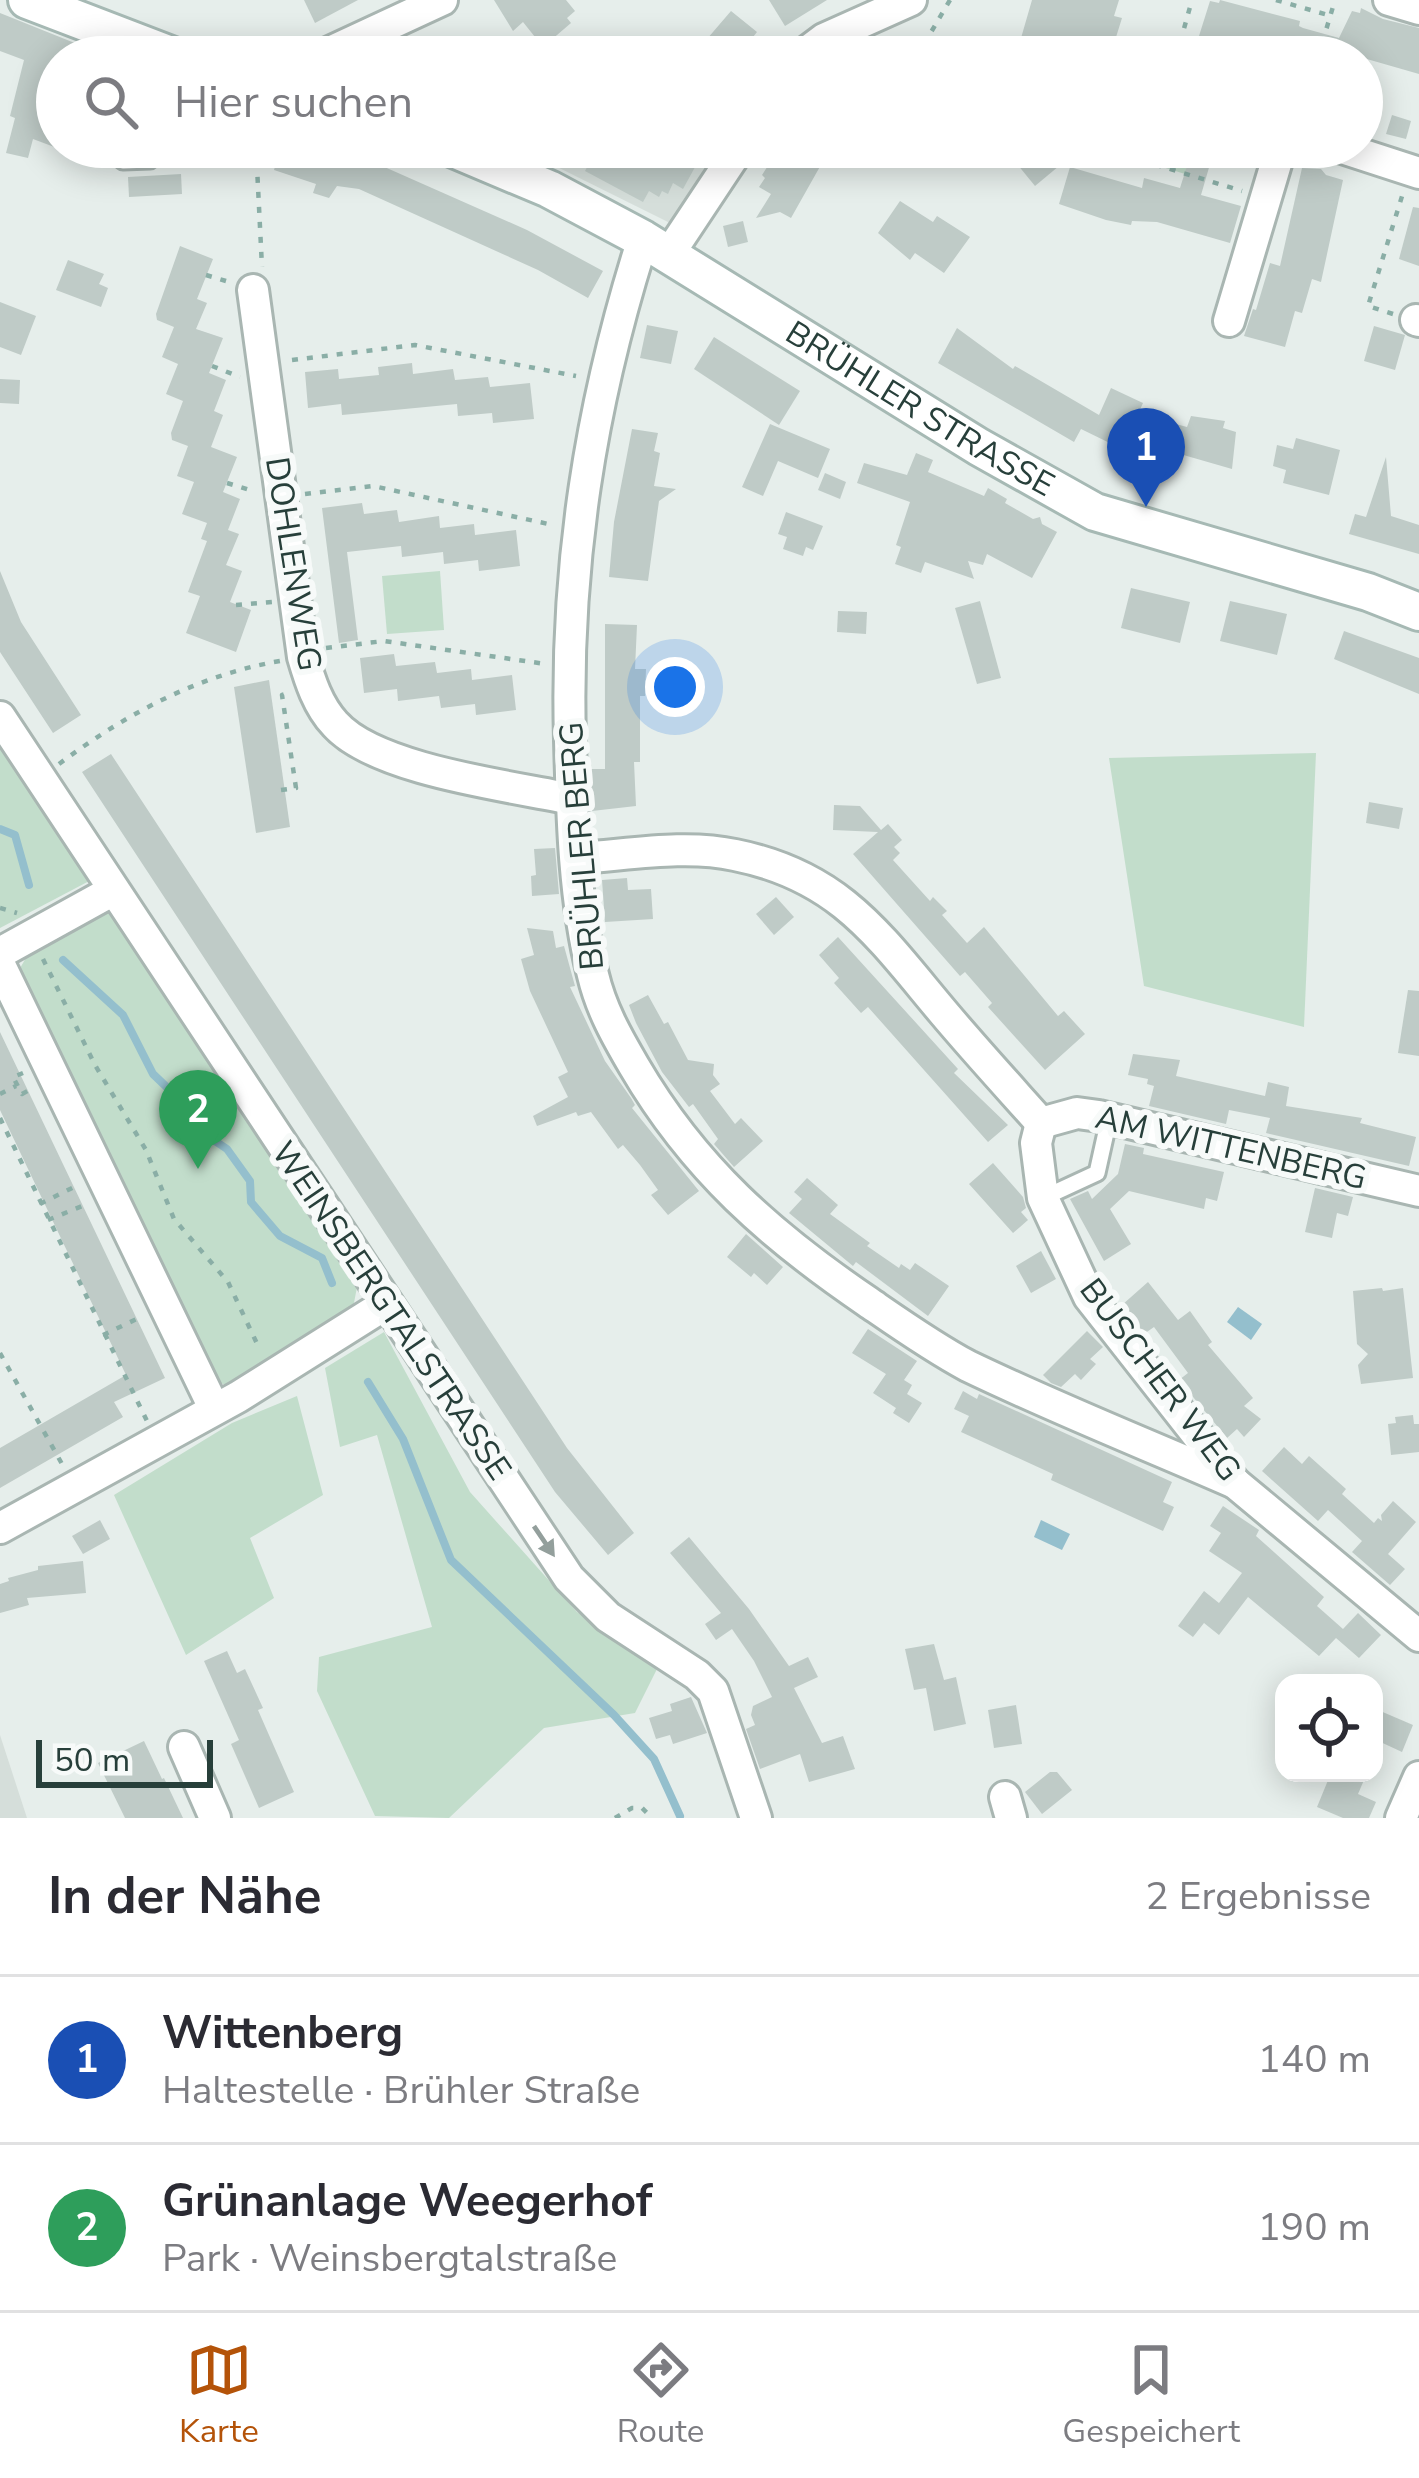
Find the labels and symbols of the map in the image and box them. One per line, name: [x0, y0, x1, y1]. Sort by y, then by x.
street label: BRÜHLER STRASSE: [777, 310, 1062, 507]
pin: 1: [1107, 408, 1185, 507]
street label: DOHLENWEG: [254, 454, 332, 674]
your location: [645, 657, 705, 717]
street label: BRÜHLER BERG: [549, 720, 615, 972]
pin: 2: [159, 1070, 237, 1169]
street label: AM WITTENBERG: [1091, 1095, 1371, 1201]
street label: WEINSBERGTALSTRASSE: [261, 1133, 521, 1489]
street label: BUSCHER WEG: [1069, 1269, 1251, 1491]
one-way arrow: [532, 1525, 555, 1557]
scale bar: [36, 1734, 213, 1787]

